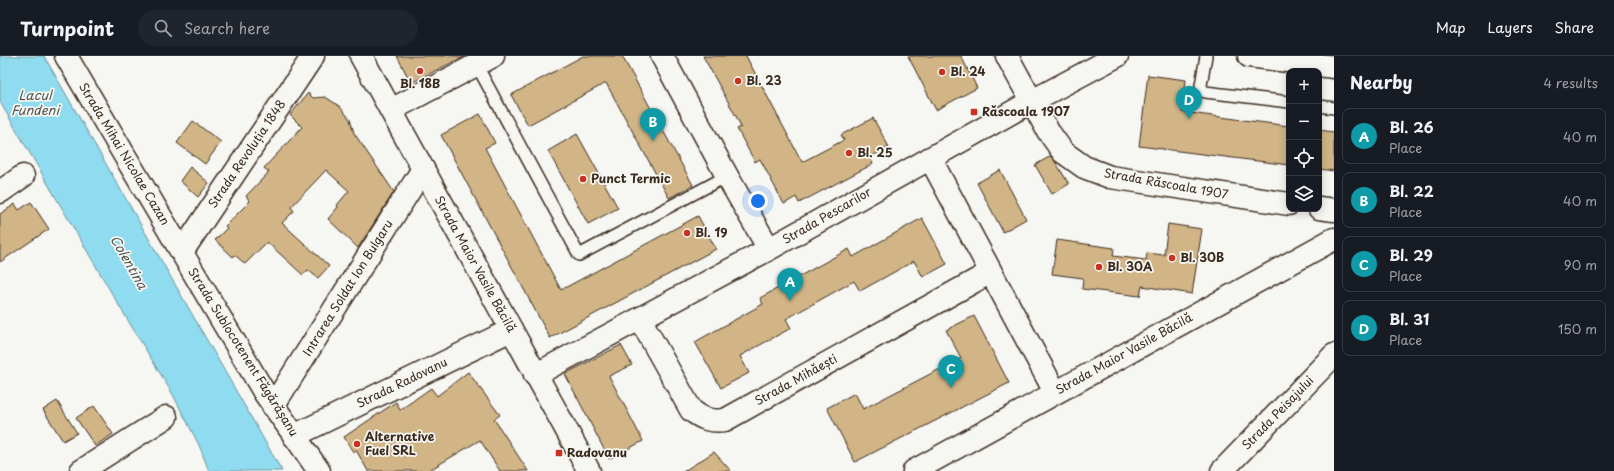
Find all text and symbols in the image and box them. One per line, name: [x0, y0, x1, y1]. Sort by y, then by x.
search box: [138, 10, 418, 46]
text: Turnpoint: [20, 14, 114, 42]
text: Search here: [184, 16, 270, 39]
icon: search: [152, 17, 174, 39]
text: Map: [1436, 17, 1466, 38]
text: Layers: [1488, 17, 1533, 38]
text: Share: [1555, 17, 1594, 38]
place label: Bl. 24: [950, 62, 986, 80]
marker: Bl. 18B: [415, 66, 425, 76]
marker: Bl. 24: [937, 67, 947, 77]
map controls: [1286, 68, 1322, 212]
button: +: [1286, 68, 1322, 104]
text: Nearby: [1350, 69, 1412, 95]
place label: Bl. 23: [746, 71, 782, 89]
text: 4 results: [1544, 73, 1598, 92]
place label: Bl. 18B: [400, 74, 440, 92]
marker: Bl. 23: [733, 76, 743, 86]
street label: Strada Mihai Nicolae Cazan: [75, 79, 175, 228]
water label: Lacul Fundeni: [11, 85, 61, 119]
pin: D: [1176, 86, 1202, 119]
street label: Strada Revoluția 1848: [203, 96, 289, 211]
place label: Răscoala 1907: [982, 102, 1070, 120]
button: −: [1286, 104, 1322, 140]
marker: Răscoala 1907: [969, 107, 979, 117]
pin: B: [640, 108, 666, 141]
text: Bl. 26: [1389, 115, 1433, 138]
text: A: [1359, 127, 1369, 146]
text: 40 m: [1563, 127, 1597, 146]
text: Place: [1389, 138, 1422, 157]
button: locate: [1286, 140, 1322, 176]
place label: Bl. 25: [857, 143, 893, 161]
marker: Bl. 25: [844, 148, 854, 158]
street label: Strada Răscoala 1907: [1103, 163, 1230, 203]
place label: Punct Termic: [591, 169, 671, 187]
marker: Punct Termic: [578, 174, 588, 184]
button: layers: [1286, 176, 1322, 212]
text: Bl. 22: [1389, 179, 1434, 202]
street label: Strada Pescarilor: [779, 182, 875, 248]
your location: [748, 191, 768, 211]
text: B: [1360, 191, 1368, 210]
text: 40 m: [1563, 191, 1597, 210]
street label: Strada Maior Vasile Băcilă: [431, 192, 521, 336]
text: Place: [1389, 202, 1422, 221]
street label: Intrarea Soldat Ion Bulgaru: [298, 216, 397, 359]
place label: Bl. 19: [695, 223, 727, 241]
marker: Bl. 19: [682, 228, 692, 238]
water label: Colentina: [106, 231, 153, 293]
text: Bl. 29: [1389, 243, 1433, 266]
place label: Bl. 30B: [1180, 248, 1224, 266]
marker: Bl. 30B: [1167, 253, 1177, 263]
text: C: [1359, 255, 1369, 274]
text: 90 m: [1564, 255, 1597, 274]
place label: Bl. 30A: [1107, 257, 1153, 275]
marker: Bl. 30A: [1094, 262, 1104, 272]
street label: Strada Sublocotenent Făgărășanu: [184, 263, 303, 439]
text: Place: [1389, 266, 1422, 285]
pin: A: [777, 268, 803, 301]
text: Bl. 31: [1389, 307, 1429, 330]
street label: Strada Maior Vasile Băcilă: [1052, 308, 1196, 398]
text: D: [1359, 319, 1369, 338]
text: 150 m: [1558, 319, 1597, 338]
text: Place: [1389, 330, 1422, 349]
street label: Strada Mihăești: [751, 349, 840, 409]
street label: Strada Radovanu: [353, 352, 450, 412]
pin: C: [938, 355, 964, 388]
street label: Strada Peisajului: [1237, 371, 1317, 453]
place label: Alternative Fuel SRL: [365, 427, 435, 459]
marker: Alternative Fuel SRL: [352, 439, 362, 449]
place label: Radovanu: [567, 443, 627, 461]
marker: Radovanu: [554, 448, 564, 458]

